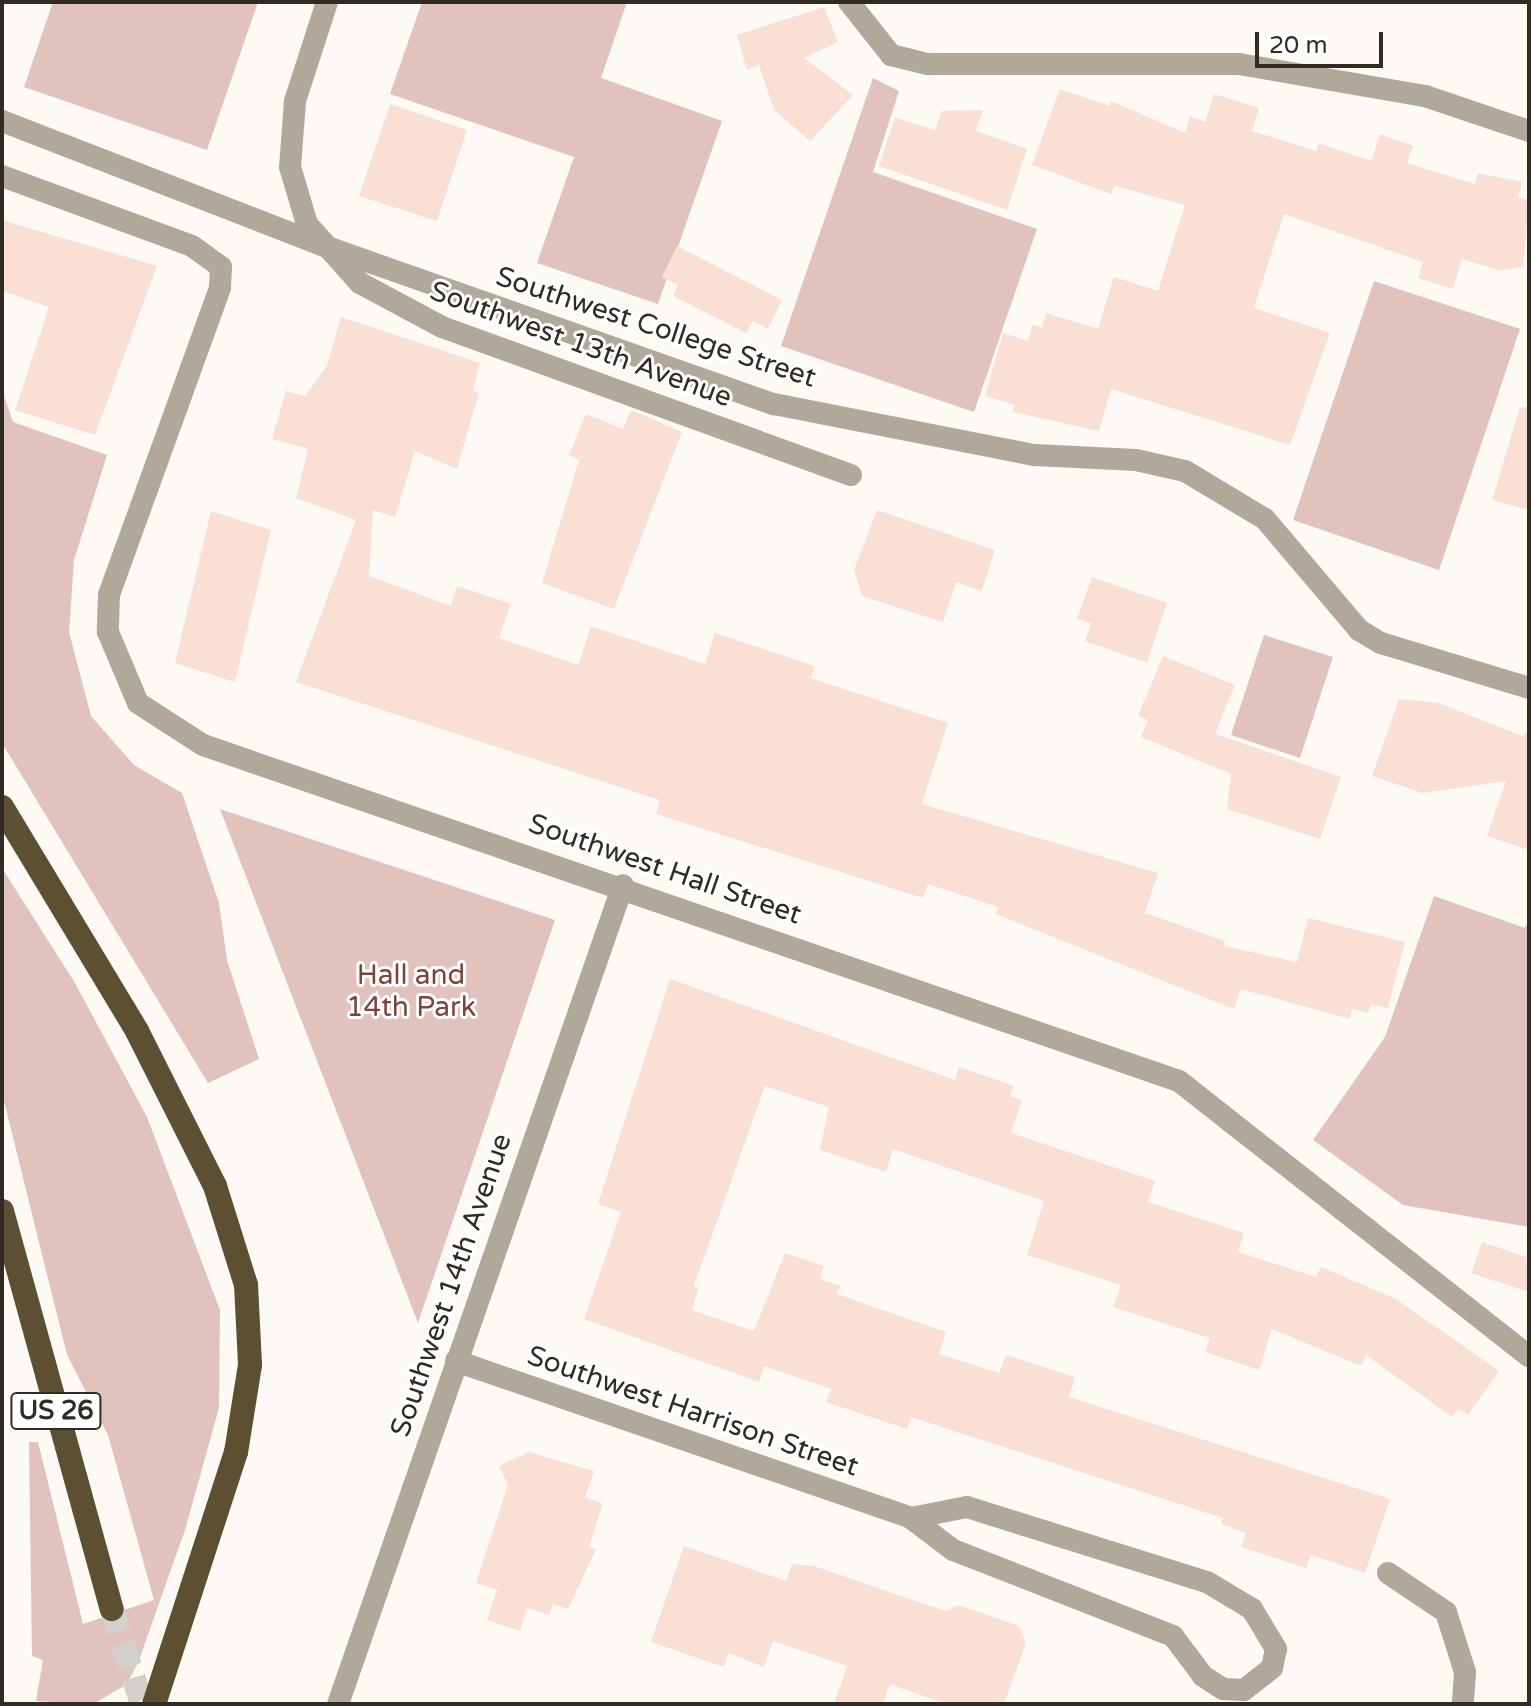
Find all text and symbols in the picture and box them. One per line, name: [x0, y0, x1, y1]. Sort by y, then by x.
scale bar: [1259, 16, 1387, 66]
text: 20 m: [1269, 31, 1327, 60]
street label: Southwest College Street: [492, 259, 820, 395]
street label: Southwest 13th Avenue: [426, 274, 736, 414]
street label: Southwest Hall Street: [524, 807, 806, 931]
park label: Hall and 14th Park: [346, 958, 476, 1024]
street label: Southwest 14th Avenue: [383, 1129, 519, 1441]
street label: Southwest Harrison Street: [523, 1338, 863, 1484]
road number: US 26: [10, 1389, 102, 1433]

